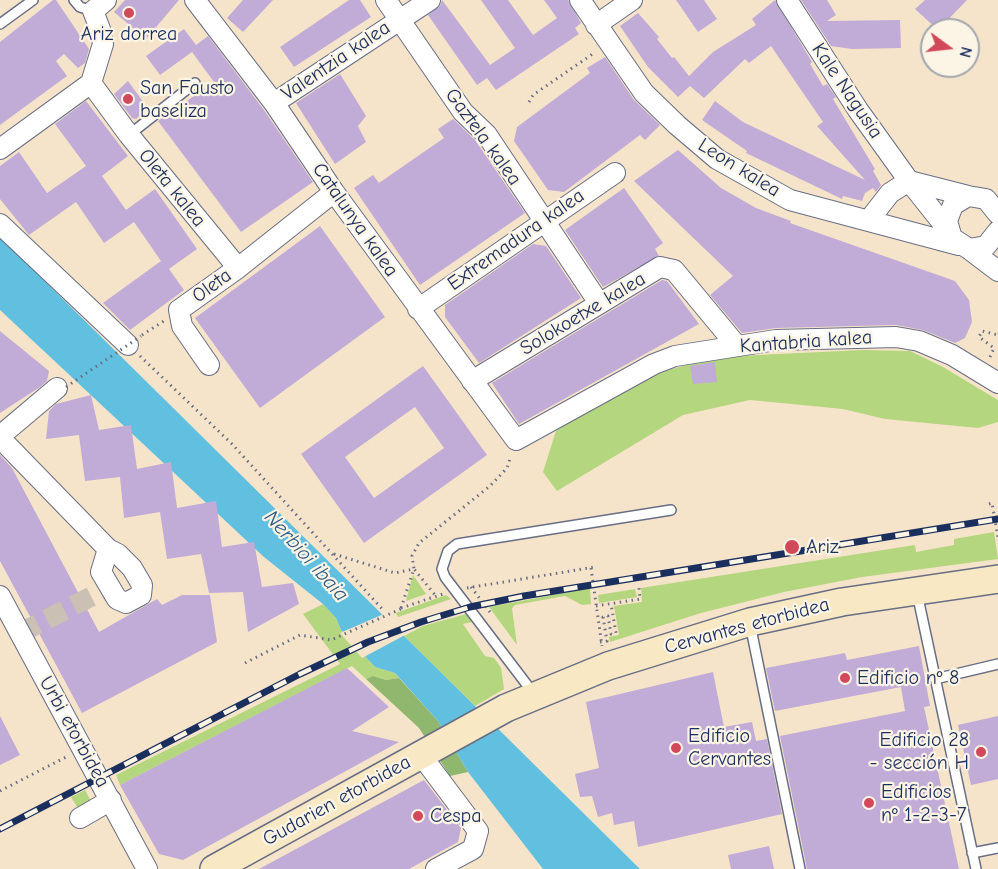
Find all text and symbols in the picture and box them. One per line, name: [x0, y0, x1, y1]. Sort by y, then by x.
marker: Ariz dorrea: [122, 6, 136, 20]
street label: Valentzia kalea: [277, 16, 395, 106]
north arrow: [920, 18, 980, 78]
place label: Ariz dorrea: [81, 22, 177, 46]
street label: Kale Nagusia: [806, 39, 888, 143]
text: N: [955, 45, 975, 60]
place label: San Fausto baseliza: [140, 76, 234, 123]
street label: Gaztela kalea: [440, 84, 526, 190]
marker: San Fausto baseliza: [121, 92, 135, 106]
street label: Leon kalea: [694, 133, 784, 203]
street label: Oleta kalea: [133, 144, 211, 232]
street label: Catalunya kalea: [307, 158, 403, 282]
street label: Extremadura kalea: [443, 184, 589, 296]
street label: Oleta: [188, 264, 236, 308]
street label: Solokoetxe kalea: [516, 267, 650, 361]
street label: Kantabria kalea: [739, 325, 873, 359]
water label: Nerbioi ibaia: [259, 505, 353, 607]
place label: Ariz: [806, 535, 839, 559]
marker: Ariz: [783, 538, 801, 556]
street label: Cervantes etorbidea: [662, 592, 832, 660]
place label: Edificio nº 8: [857, 666, 959, 690]
marker: Edificio nº 8: [838, 671, 852, 685]
street label: Urbi etorbidea: [34, 672, 114, 792]
place label: Edificio Cervantes: [688, 724, 771, 771]
place label: Edificio 28 - sección H: [869, 728, 969, 775]
marker: Edificio Cervantes: [669, 741, 683, 755]
marker: Edificio 28 - sección H: [974, 745, 988, 759]
street label: Gudarien etorbidea: [259, 750, 415, 852]
place label: Edificios nº 1-2-3-7: [881, 780, 966, 827]
marker: Edificios nº 1-2-3-7: [862, 796, 876, 810]
place label: Cespa: [430, 804, 482, 828]
marker: Cespa: [411, 809, 425, 823]

